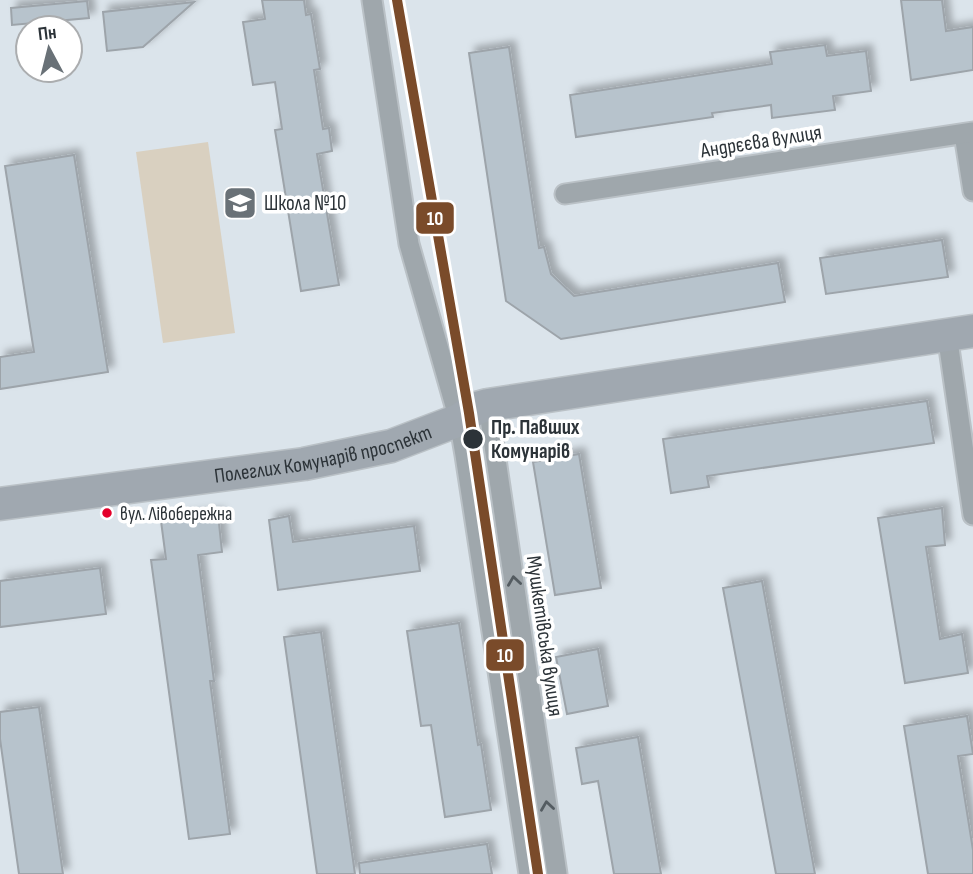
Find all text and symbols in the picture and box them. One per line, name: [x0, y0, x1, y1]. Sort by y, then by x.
north arrow: [14, 14, 84, 84]
text: Пн: [37, 21, 58, 46]
street label: Андрєєва вулиця: [698, 120, 823, 164]
school or university icon: Школа №10: [221, 184, 259, 222]
place label: Школа №10: [264, 191, 346, 216]
line badge: 10: [415, 201, 455, 235]
text: 10: [427, 208, 443, 231]
place label: Пр. Павших Комунарiв: [491, 415, 580, 464]
street label: Полеглих Комунарів проспект: [213, 420, 435, 489]
marker: Пр. Павших Комунарiв: [461, 427, 485, 451]
place label: вул. Лівобережна: [120, 503, 232, 526]
marker: вул. Лівобережна: [100, 506, 114, 520]
street label: Мушкетівська вулиця: [521, 554, 568, 718]
one-way arrow: [507, 575, 522, 587]
line badge: 10: [485, 638, 525, 672]
text: 10: [497, 645, 513, 668]
one-way arrow: [540, 801, 555, 812]

